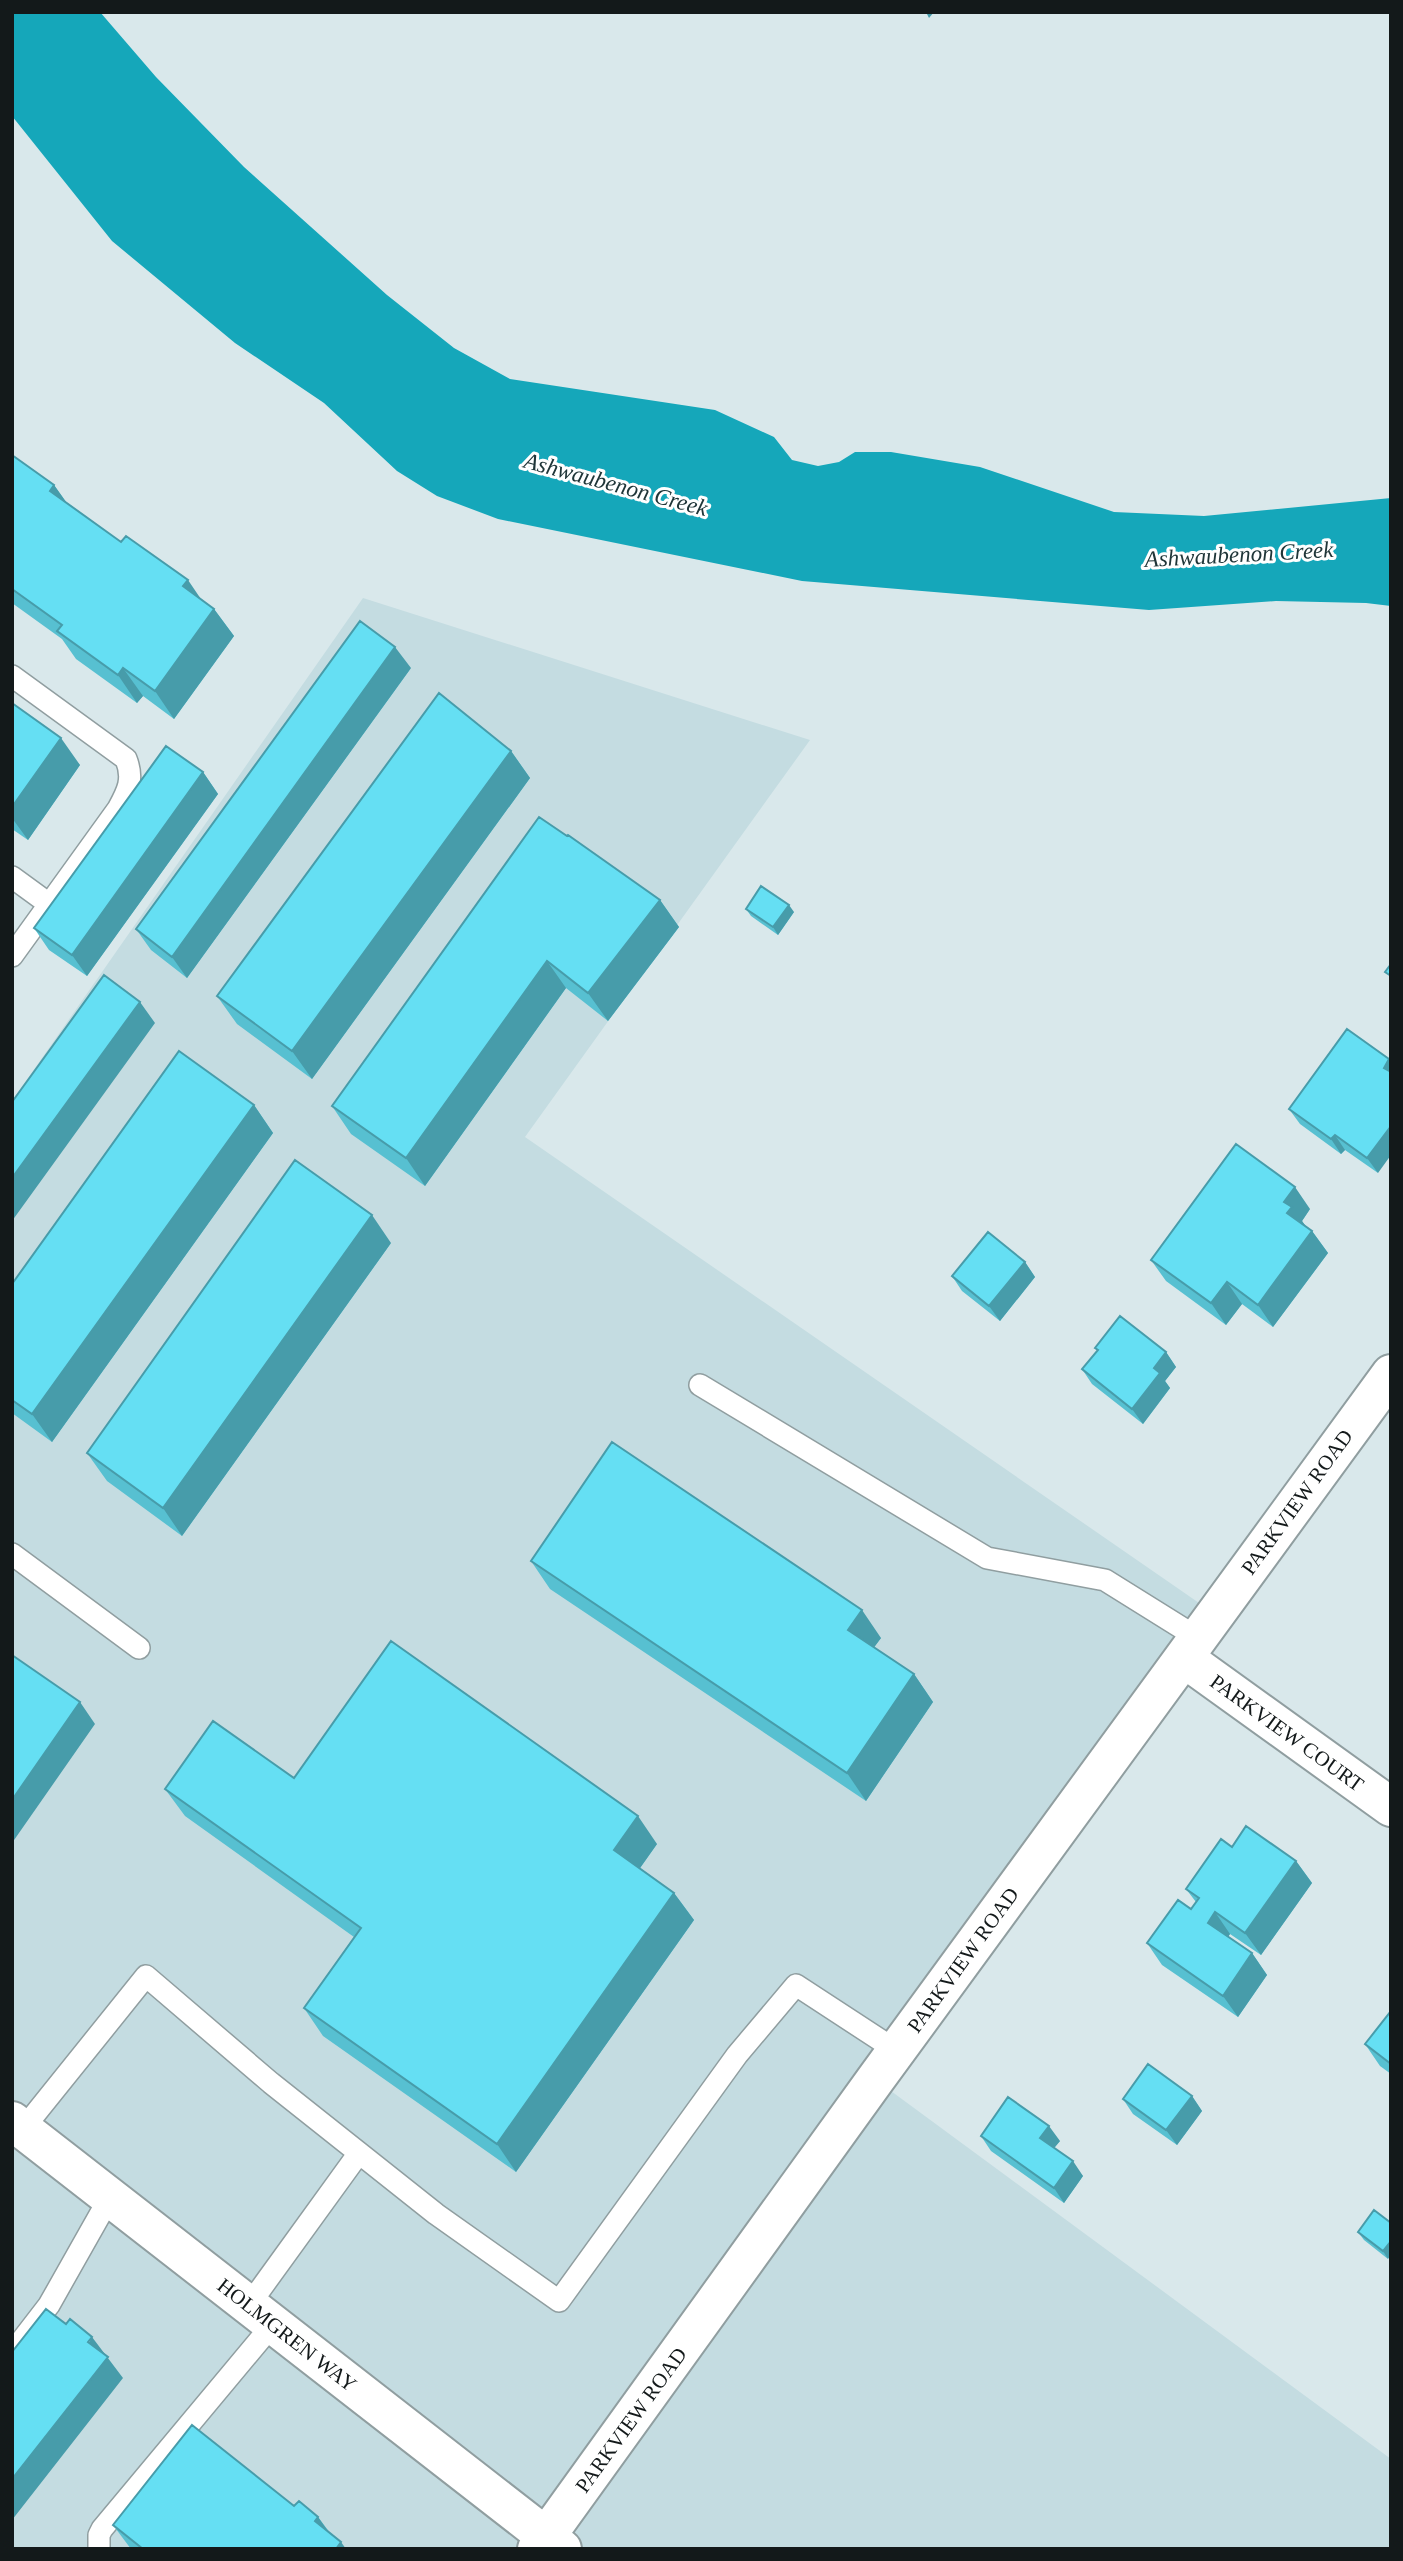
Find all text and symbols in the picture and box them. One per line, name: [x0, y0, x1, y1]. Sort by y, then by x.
water label: Ashwaubenon Creek: [519, 447, 711, 521]
water label: Ashwaubenon Creek: [1142, 537, 1335, 572]
street label: PARKVIEW ROAD: [1236, 1425, 1358, 1579]
street label: PARKVIEW COURT: [1206, 1669, 1368, 1797]
street label: PARKVIEW ROAD: [902, 1883, 1024, 2037]
street label: HOLMGREN WAY: [213, 2273, 361, 2397]
street label: PARKVIEW ROAD: [570, 2343, 692, 2497]

